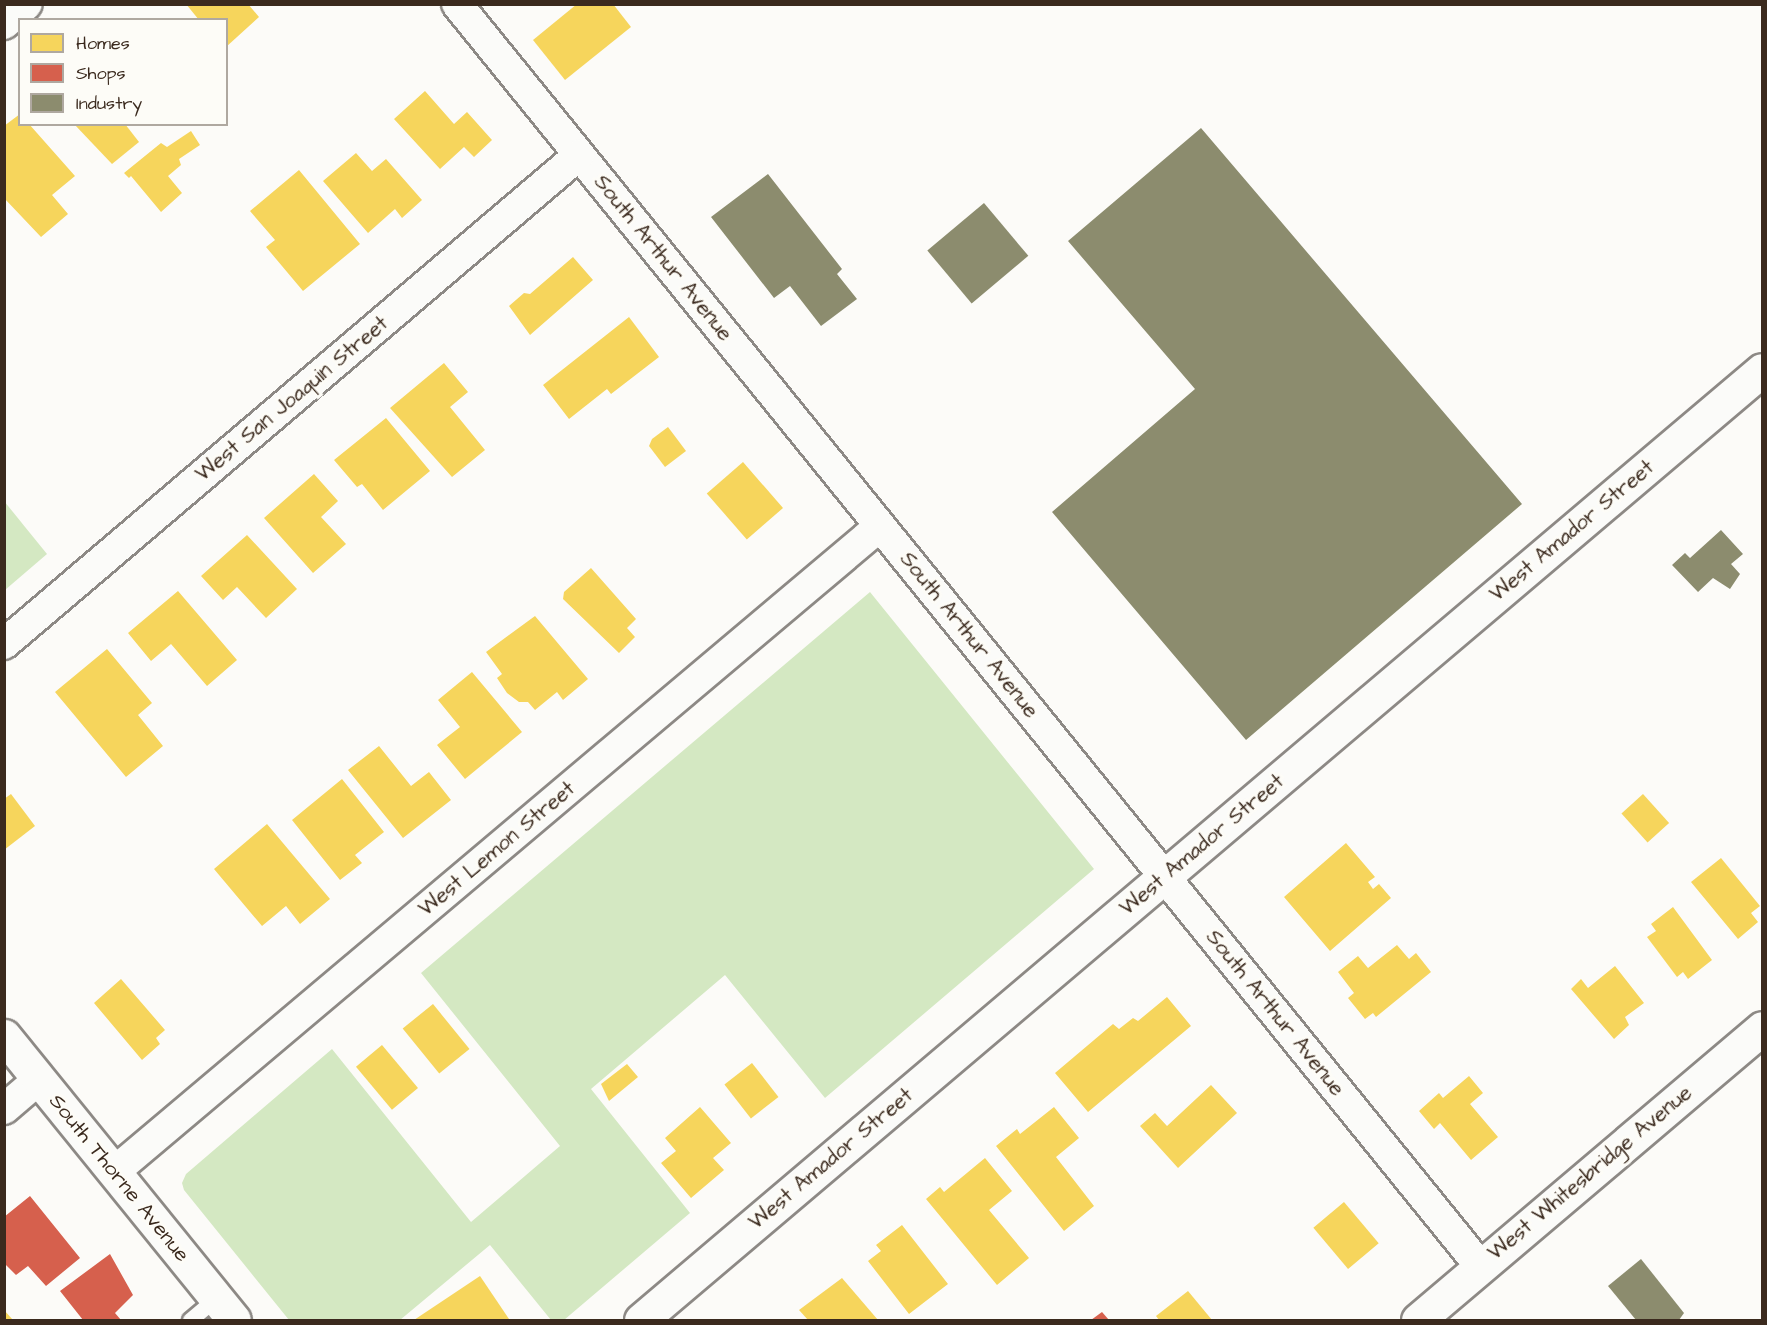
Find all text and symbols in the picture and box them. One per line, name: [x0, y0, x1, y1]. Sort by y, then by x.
legend: [18, 18, 228, 126]
text: Homes: [76, 31, 130, 56]
text: Shops: [76, 61, 126, 86]
text: Industry: [76, 91, 142, 116]
street label: South Arthur Avenue: [588, 170, 738, 346]
street label: West San Joaquin Street: [191, 311, 393, 487]
street label: West Amador Street: [1485, 455, 1659, 607]
street label: South Arthur Avenue: [894, 547, 1044, 723]
street label: West Amador Street: [1115, 769, 1289, 921]
street label: West Lemon Street: [414, 776, 580, 922]
street label: South Arthur Avenue: [1200, 925, 1350, 1101]
street label: West Whitesbridge Avenue: [1483, 1080, 1697, 1266]
street label: West Amador Street: [744, 1083, 918, 1235]
street label: South Thorne Avenue: [44, 1089, 194, 1267]

